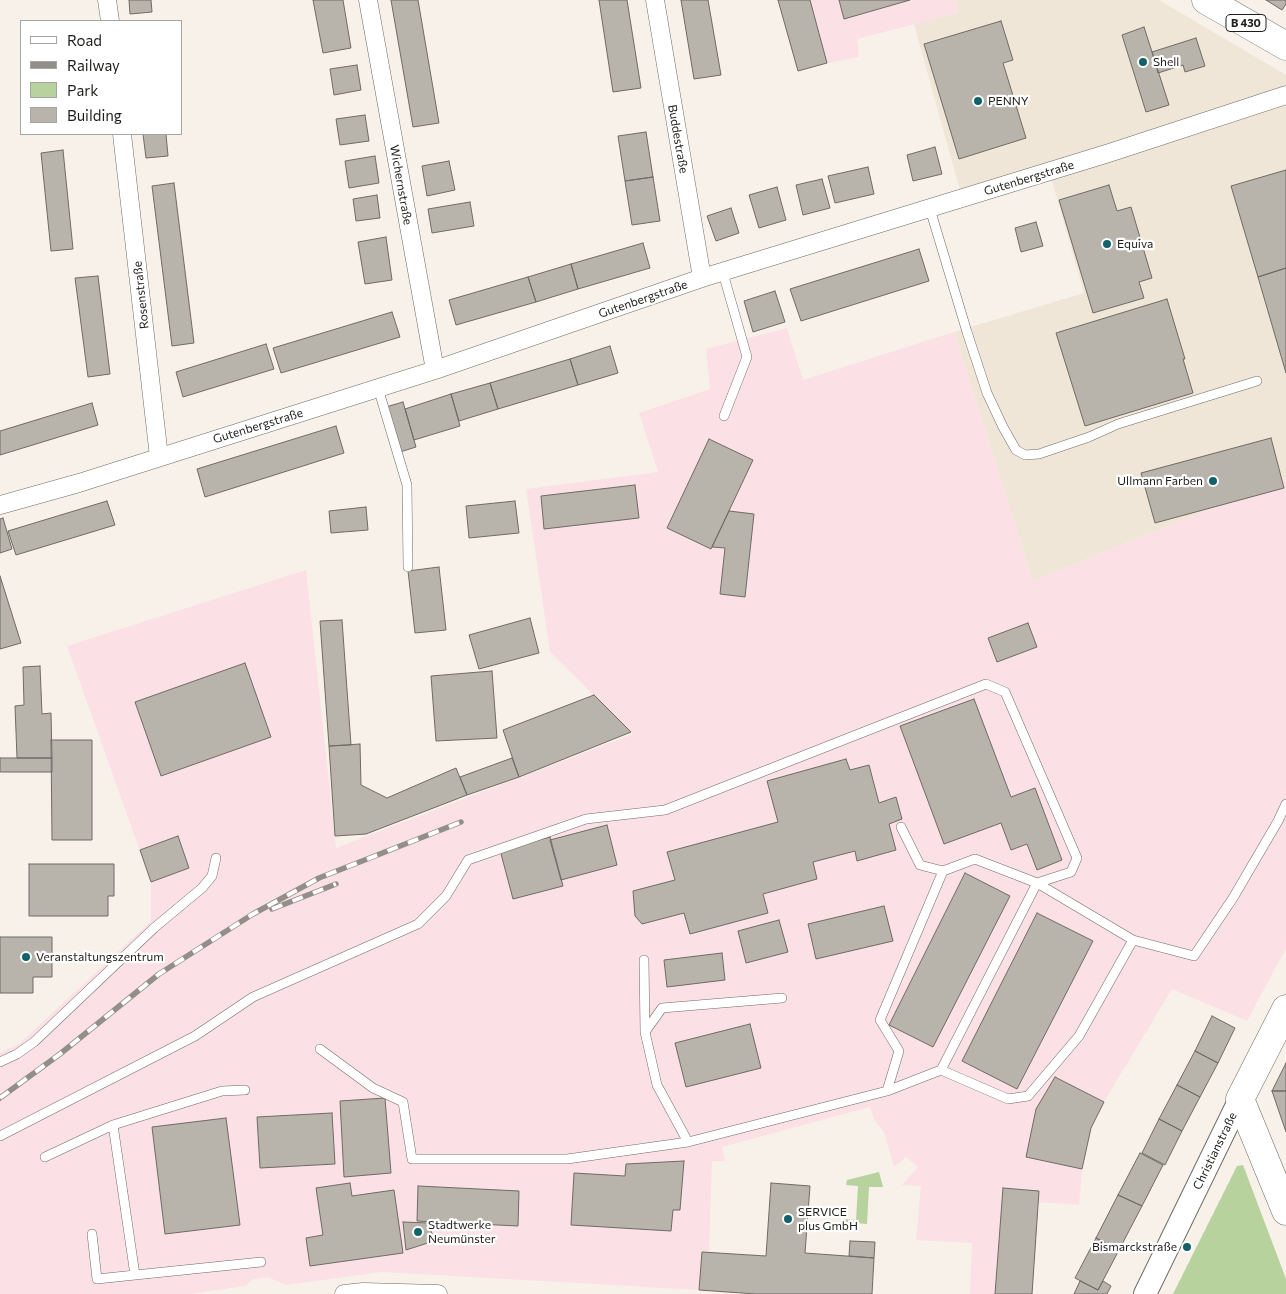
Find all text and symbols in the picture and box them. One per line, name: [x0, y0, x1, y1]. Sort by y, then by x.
road number: B 430: [1226, 14, 1266, 32]
legend: [20, 20, 182, 135]
text: Road: [67, 31, 102, 49]
place label: Shell: [1153, 55, 1179, 69]
text: Railway: [67, 56, 120, 74]
marker: Shell: [1137, 56, 1149, 68]
text: Park: [67, 81, 98, 99]
place label: PENNY: [988, 94, 1029, 108]
marker: PENNY: [972, 95, 984, 107]
street label: Buddestraße: [665, 104, 691, 174]
text: Building: [67, 106, 122, 124]
street label: Wichernstraße: [387, 144, 415, 226]
street label: Gutenbergstraße: [982, 157, 1076, 199]
place label: Equiva: [1117, 237, 1153, 251]
marker: Equiva: [1101, 238, 1113, 250]
street label: Rosenstraße: [130, 260, 152, 330]
street label: Gutenbergstraße: [597, 277, 689, 321]
street label: Gutenbergstraße: [211, 405, 305, 447]
place label: Ullmann Farben: [1117, 474, 1203, 488]
marker: Ullmann Farben: [1207, 475, 1219, 487]
place label: Veranstaltungszentrum: [36, 950, 164, 964]
marker: Veranstaltungszentrum: [20, 951, 32, 963]
street label: Christianstraße: [1190, 1110, 1240, 1192]
place label: SERVICE plus GmbH: [798, 1205, 858, 1233]
marker: SERVICE plus GmbH: [782, 1213, 794, 1225]
place label: Stadtwerke Neumünster: [428, 1218, 496, 1246]
marker: Stadtwerke Neumünster: [412, 1226, 424, 1238]
place label: Bismarckstraße: [1092, 1240, 1177, 1254]
marker: Bismarckstraße: [1181, 1241, 1193, 1253]

